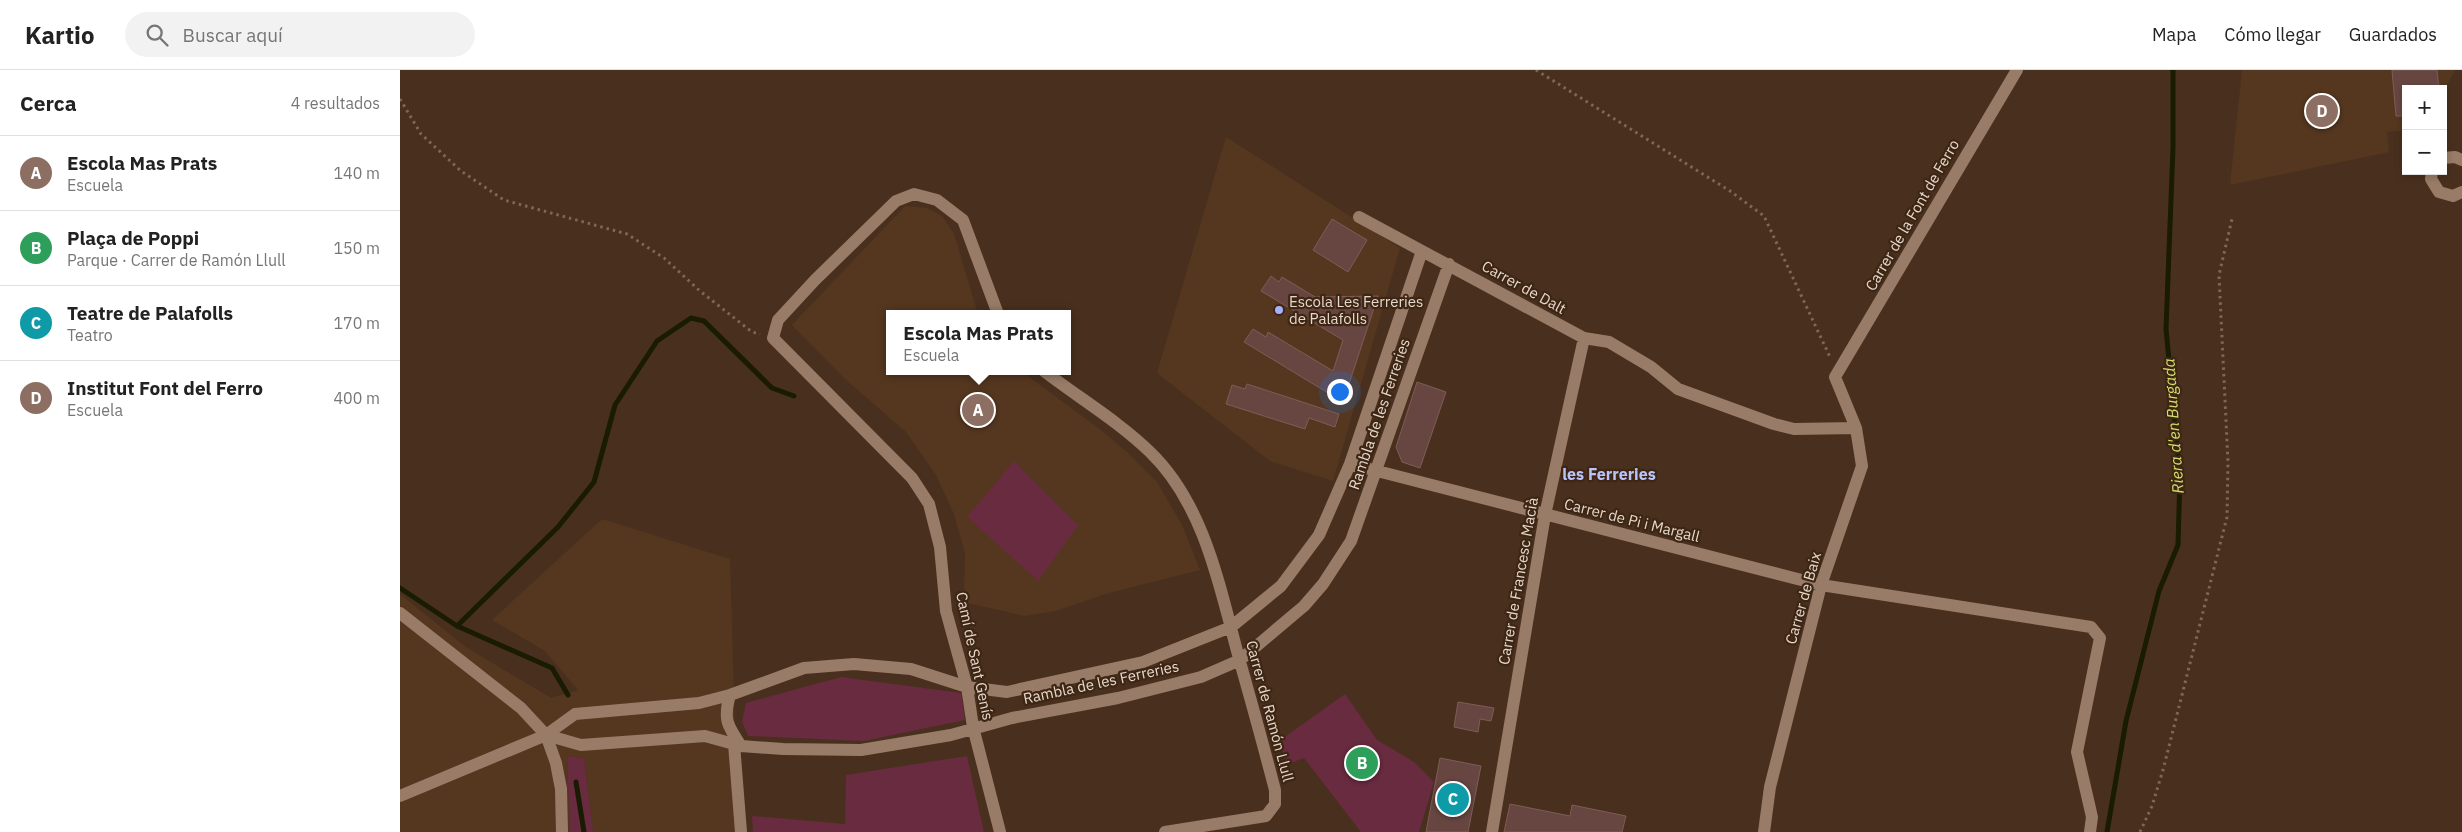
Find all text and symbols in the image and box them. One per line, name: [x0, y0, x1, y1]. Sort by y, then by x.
search box: [125, 12, 475, 57]
text: Kartio: [25, 19, 95, 51]
icon: search: [143, 21, 171, 49]
text: Buscar aquí: [183, 23, 283, 47]
text: Mapa: [2152, 23, 2196, 46]
text: Cómo llegar: [2224, 23, 2321, 46]
text: Guardados: [2349, 23, 2437, 46]
map controls: [2402, 85, 2447, 175]
button: +: [2402, 85, 2447, 130]
text: Cerca: [20, 89, 77, 117]
pin: D: [2306, 92, 2338, 130]
text: 4 resultados: [291, 93, 380, 113]
button: −: [2402, 130, 2447, 175]
street label: Carrer de la Font de Ferro: [1861, 136, 1963, 294]
text: Escola Mas Prats: [67, 151, 217, 175]
text: A: [31, 163, 41, 183]
text: 140 m: [333, 163, 380, 183]
text: Escuela: [67, 175, 123, 195]
text: Plaça de Poppi: [67, 226, 199, 250]
text: B: [31, 238, 41, 258]
text: 150 m: [333, 238, 380, 258]
text: Parque · Carrer de Ramón Llull: [67, 250, 286, 270]
street label: Carrer de Dalt: [1479, 256, 1569, 318]
place label: Escola Les Ferreries de Palafolls: [1289, 292, 1423, 328]
text: Teatre de Palafolls: [67, 301, 233, 325]
marker: Escola Les Ferreries de Palafolls: [1273, 304, 1285, 316]
popup: [886, 310, 1071, 375]
text: C: [31, 313, 41, 333]
text: 170 m: [333, 313, 380, 333]
text: Escola Mas Prats: [903, 321, 1054, 345]
text: Teatro: [67, 325, 113, 345]
street label: Rambla de les Ferreries: [1344, 336, 1414, 492]
text: Escuela: [903, 345, 959, 365]
water label: Riera d'en Burgada: [2158, 358, 2188, 494]
text: Institut Font del Ferro: [67, 376, 263, 400]
your location: [1327, 379, 1353, 405]
text: D: [30, 388, 42, 408]
text: 400 m: [333, 388, 380, 408]
pin: A: [962, 391, 994, 429]
text: Escuela: [67, 400, 123, 420]
district label: les Ferreries: [1562, 464, 1656, 484]
street label: Carrer de Pi i Margall: [1562, 494, 1702, 546]
street label: Carrer de Francesc Macià: [1494, 496, 1542, 666]
street label: Carrer de Baix: [1781, 549, 1825, 646]
street label: Camí de Sant Genís: [952, 590, 998, 722]
street label: Carrer de Ramón Llull: [1242, 638, 1298, 784]
street label: Rambla de les Ferreries: [1021, 656, 1181, 708]
pin: B: [1346, 744, 1378, 782]
pin: C: [1437, 780, 1469, 818]

